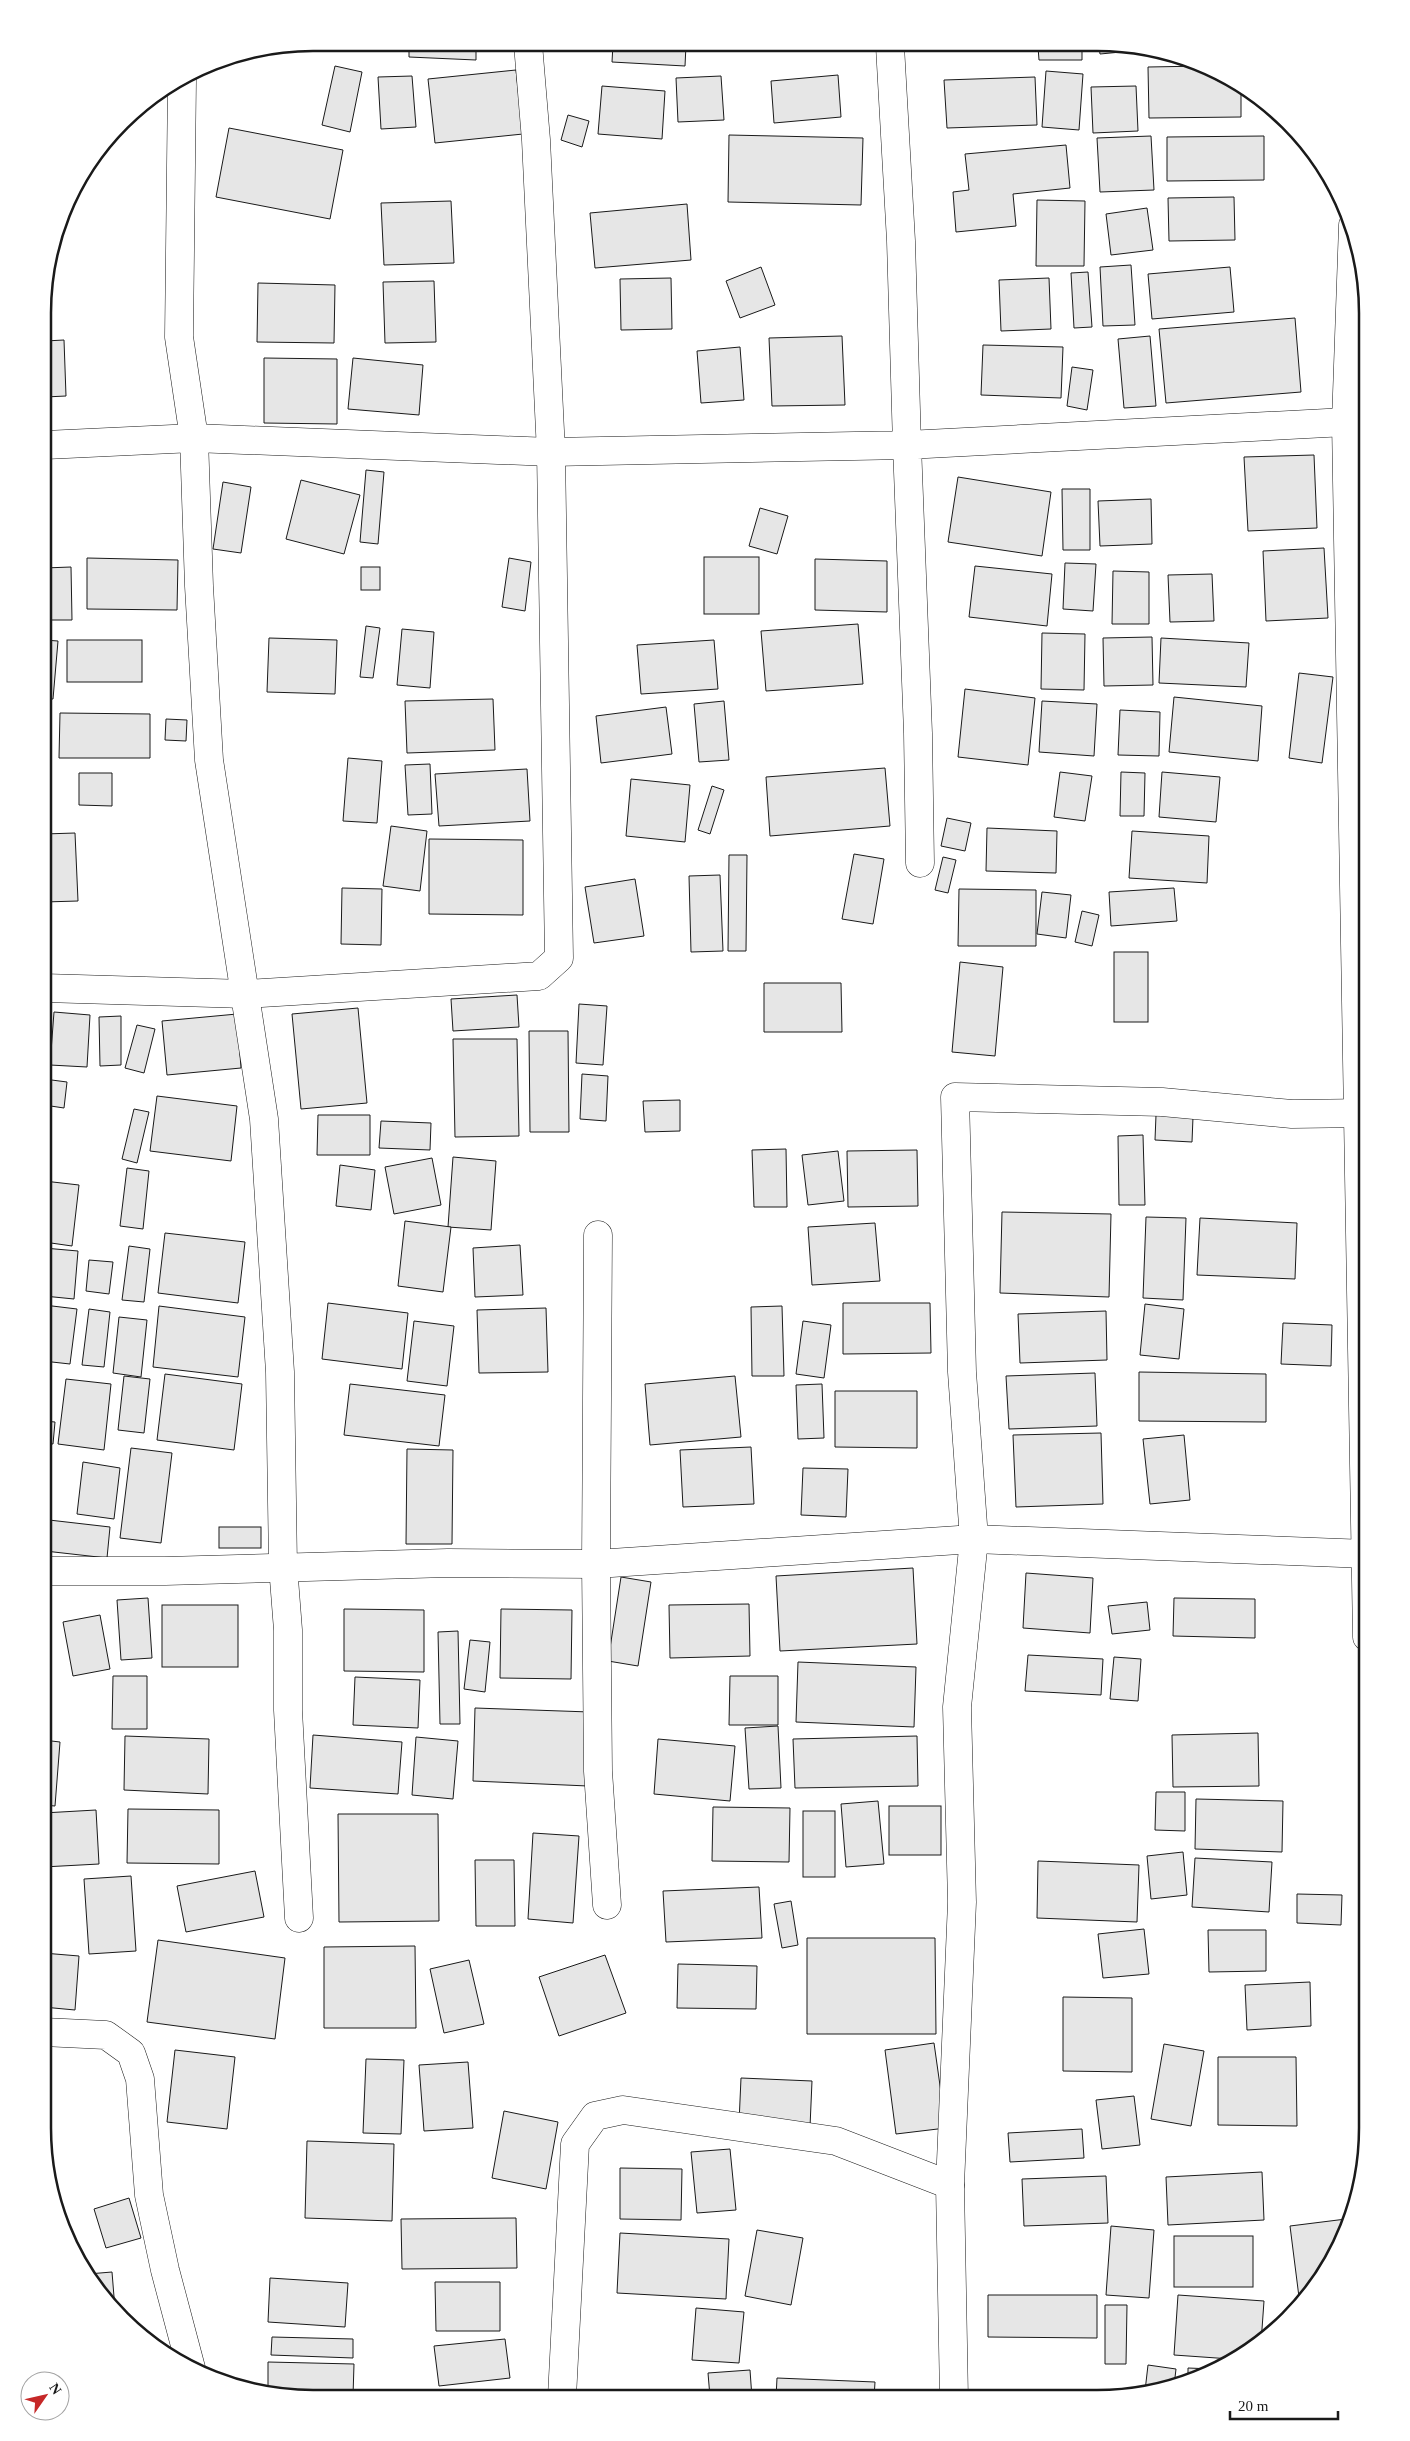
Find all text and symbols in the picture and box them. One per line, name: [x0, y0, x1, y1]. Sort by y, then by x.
north arrow: [20, 2371, 70, 2421]
text: N: [46, 2381, 64, 2397]
scale bar: [1230, 2388, 1338, 2420]
text: 20 m: [1238, 2398, 1269, 2414]

